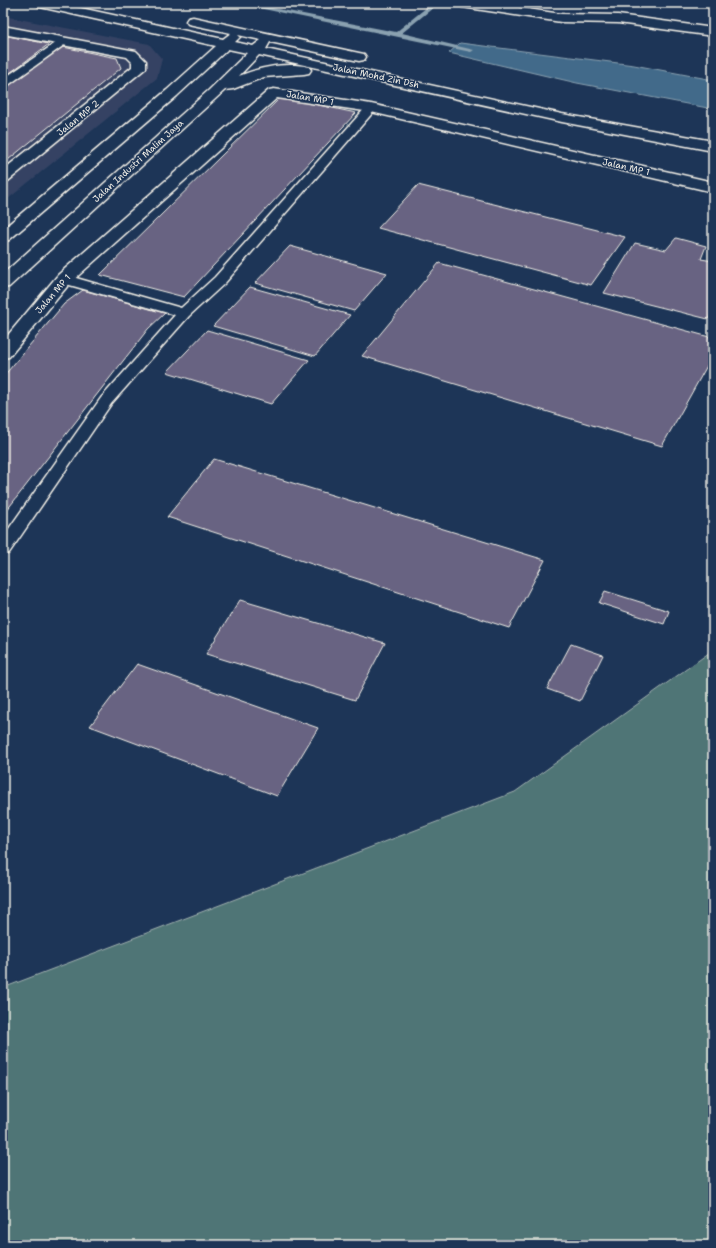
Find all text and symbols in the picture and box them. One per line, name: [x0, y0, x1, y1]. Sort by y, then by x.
street label: Jalan Mohd Zin Dsh: [332, 61, 421, 91]
street label: Jalan MP 1: [285, 88, 335, 108]
street label: Jalan MP 2: [54, 97, 102, 139]
street label: Jalan Industri Malim Jaya: [90, 117, 186, 205]
street label: Jalan MP 1: [601, 156, 651, 178]
street label: Jalan MP 1: [33, 272, 73, 316]

